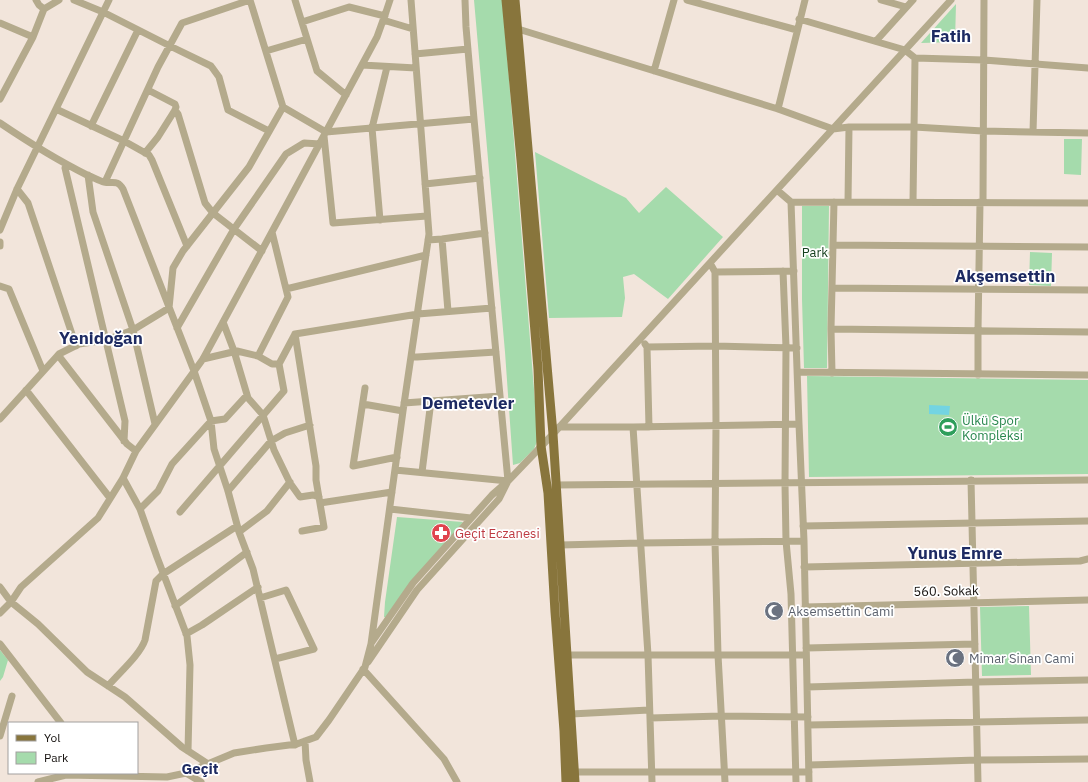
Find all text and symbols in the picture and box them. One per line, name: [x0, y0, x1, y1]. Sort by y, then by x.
district label: Fatih: [931, 25, 971, 47]
park label: Park: [802, 244, 828, 261]
district label: Akşemsettin: [955, 265, 1055, 287]
district label: Yenidoğan: [59, 327, 143, 349]
district label: Demetevler: [422, 392, 514, 414]
place label: Ülkü Spor Kompleksi: [962, 412, 1023, 444]
sports icon: Ülkü Spor Kompleksi: [937, 416, 959, 438]
pharmacy icon: Geçit Eczanesi: [430, 522, 452, 544]
place label: Geçit Eczanesi: [455, 525, 540, 542]
district label: Yunus Emre: [907, 542, 1003, 564]
street label: 560. Sokak: [913, 582, 979, 600]
mosque icon: Aksemsettin Cami: [763, 600, 785, 622]
place label: Aksemsettin Cami: [788, 603, 894, 620]
mosque icon: Mimar Sinan Cami: [944, 647, 966, 669]
place label: Mimar Sinan Cami: [969, 650, 1074, 667]
legend: [8, 722, 138, 774]
text: Yol: [44, 730, 61, 745]
text: Park: [44, 750, 69, 765]
district label: Geçit: [181, 759, 219, 778]

